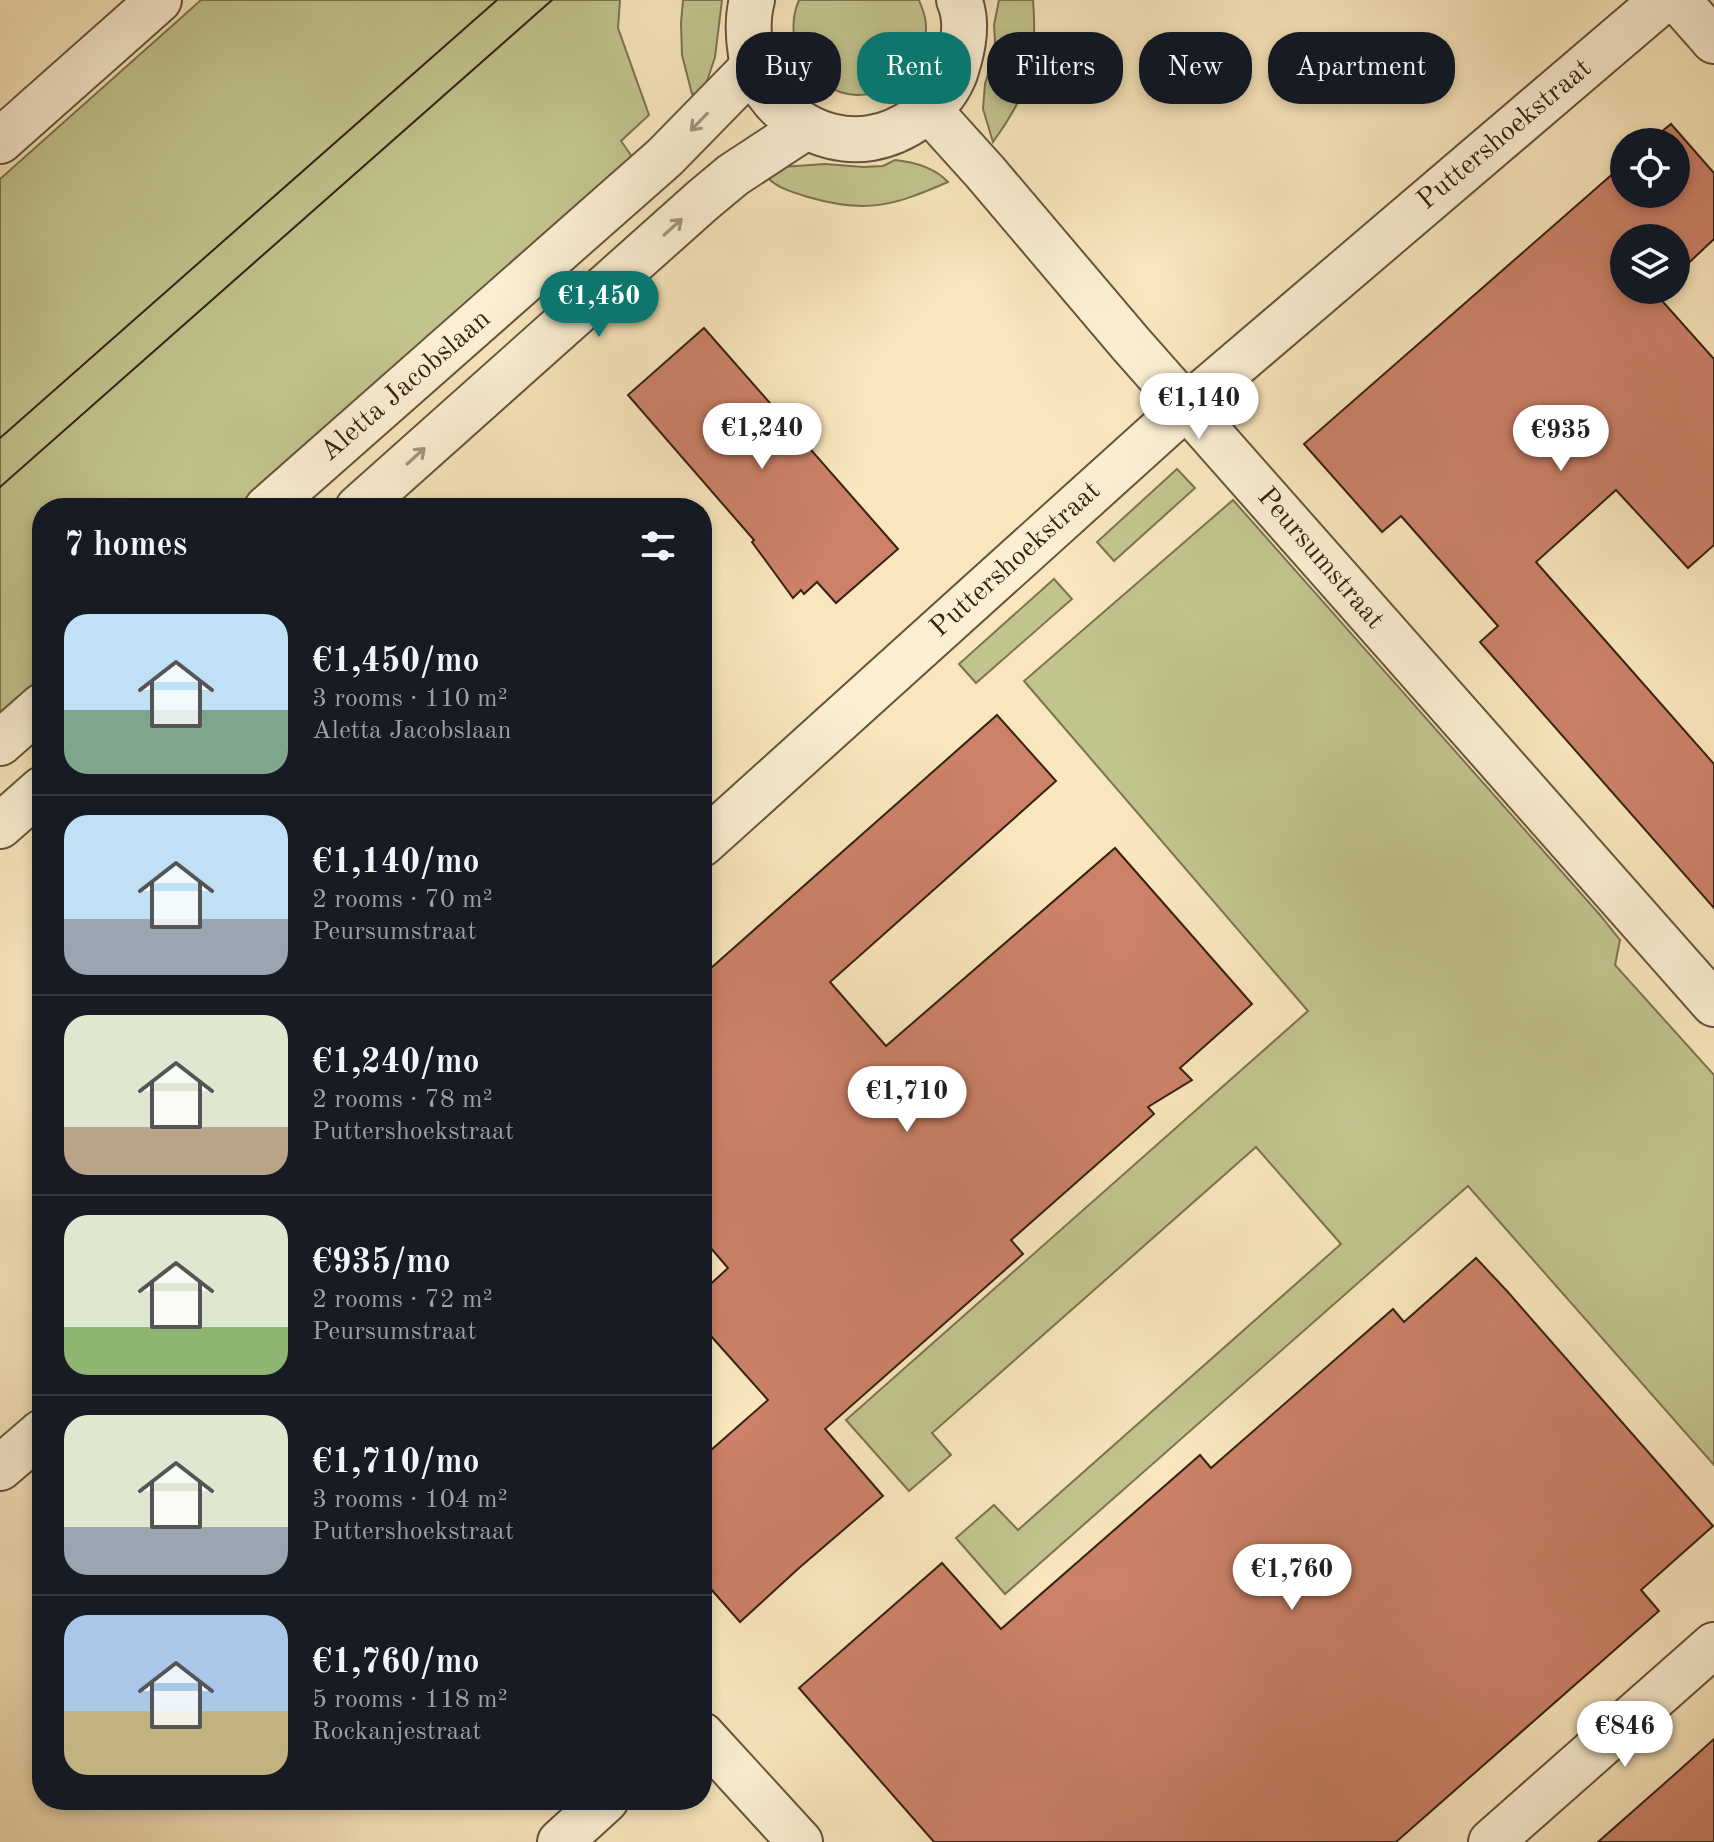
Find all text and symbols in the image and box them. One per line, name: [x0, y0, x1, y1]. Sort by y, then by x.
chip: Buy: [736, 32, 841, 104]
chip: Rent: [857, 32, 971, 104]
chip: Filters: [987, 32, 1123, 104]
chip: New: [1139, 32, 1252, 104]
chip: Apartment: [1268, 32, 1455, 104]
street label: Puttershoekstraat: [1413, 54, 1597, 216]
one-way arrow: [690, 111, 708, 131]
map controls: [1610, 128, 1690, 304]
button: locate: [1610, 128, 1690, 208]
one-way arrow: [662, 219, 682, 237]
button: layers: [1610, 224, 1690, 304]
pin: €1,450: [534, 271, 664, 339]
text: €1,450: [558, 284, 640, 310]
street label: Aletta Jacobslaan: [316, 305, 496, 467]
pin: €1,140: [1134, 373, 1264, 441]
text: €1,140: [1158, 386, 1240, 412]
pin: €1,240: [697, 403, 827, 471]
pin: €935: [1514, 405, 1608, 473]
text: €1,240: [721, 416, 803, 442]
text: €935: [1531, 418, 1591, 444]
one-way arrow: [405, 447, 425, 465]
street label: Puttershoekstraat: [926, 477, 1106, 643]
street label: Peursumstraat: [1251, 483, 1389, 635]
icon: filters: [636, 524, 680, 568]
text: 7 homes: [64, 529, 187, 563]
text: €1,450/mo: [312, 645, 480, 679]
icon: home: [128, 646, 224, 742]
text: 3 rooms · 110 m²: [312, 686, 508, 712]
text: Aletta Jacobslaan: [312, 718, 512, 744]
text: €1,140/mo: [312, 846, 480, 880]
icon: home: [128, 847, 224, 943]
text: 2 rooms · 70 m²: [312, 887, 493, 913]
text: Peursumstraat: [312, 919, 476, 945]
text: €1,240/mo: [312, 1046, 480, 1080]
icon: home: [128, 1047, 224, 1143]
pin: €1,710: [842, 1066, 972, 1134]
text: €1,710: [866, 1079, 948, 1105]
text: 2 rooms · 78 m²: [312, 1087, 493, 1113]
text: Puttershoekstraat: [312, 1119, 514, 1145]
text: €935/mo: [312, 1246, 451, 1280]
icon: home: [128, 1247, 224, 1343]
text: 2 rooms · 72 m²: [312, 1287, 493, 1313]
text: Peursumstraat: [312, 1319, 476, 1345]
text: €1,710/mo: [312, 1446, 480, 1480]
icon: home: [128, 1447, 224, 1543]
text: 3 rooms · 104 m²: [312, 1487, 508, 1513]
text: Puttershoekstraat: [312, 1519, 514, 1545]
pin: €1,760: [1227, 1544, 1357, 1612]
text: €1,760: [1251, 1557, 1333, 1583]
text: €1,760/mo: [312, 1646, 480, 1680]
icon: home: [128, 1647, 224, 1743]
text: 5 rooms · 118 m²: [312, 1687, 508, 1713]
pin: €846: [1578, 1701, 1672, 1769]
text: €846: [1595, 1714, 1655, 1740]
text: Rockanjestraat: [312, 1719, 481, 1745]

